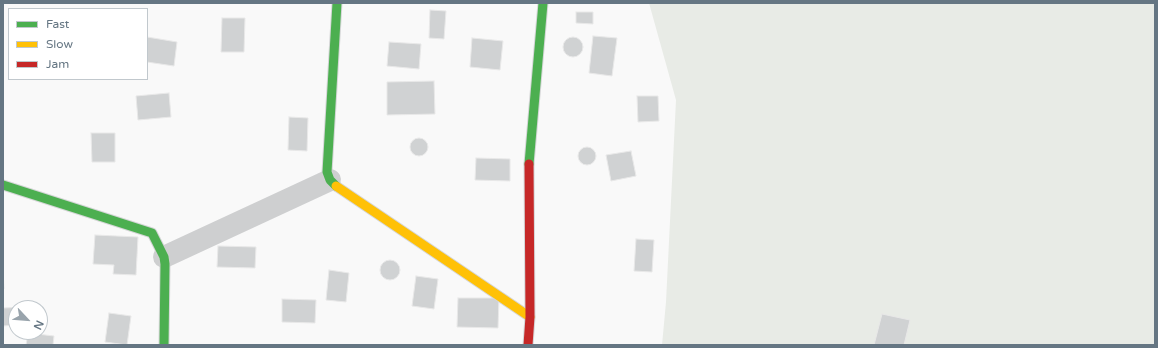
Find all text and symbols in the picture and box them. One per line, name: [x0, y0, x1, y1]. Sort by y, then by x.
legend: [8, 8, 148, 80]
text: Fast: [46, 17, 69, 31]
text: Slow: [46, 37, 73, 51]
text: Jam: [46, 57, 69, 71]
north arrow: [8, 300, 48, 340]
text: N: [31, 318, 46, 332]

